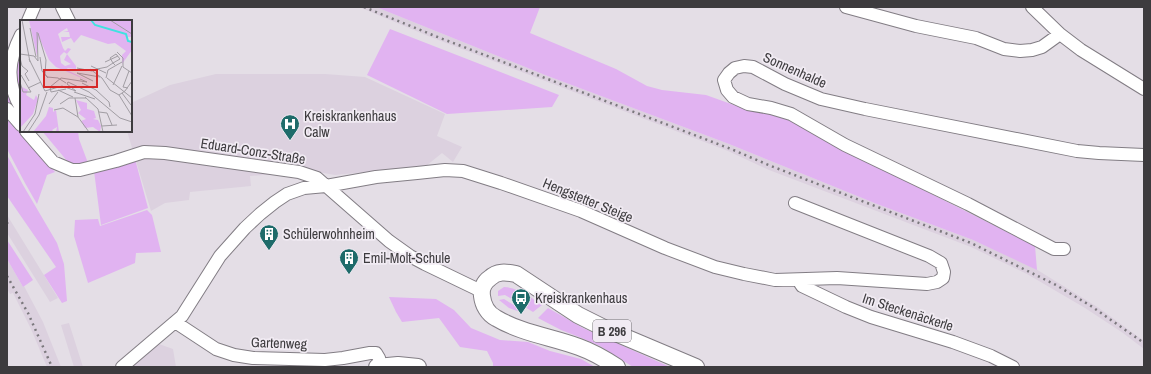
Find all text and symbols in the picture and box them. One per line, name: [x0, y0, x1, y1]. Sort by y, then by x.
inset map: [20, 20, 132, 132]
street label: Sonnenhalde: [760, 48, 830, 92]
place label: Kreiskrankenhaus Calw: [304, 107, 397, 141]
hospital icon: Kreiskrankenhaus Calw: [279, 113, 301, 141]
street label: Eduard-Conz-Straße: [199, 134, 307, 168]
street label: Hengstetter Steige: [540, 174, 636, 226]
building icon: Schülerwohnheim: [258, 223, 280, 251]
place label: Schülerwohnheim: [283, 225, 375, 243]
building icon: Emil-Molt-Schule: [338, 247, 360, 275]
place label: Emil-Molt-Schule: [363, 249, 450, 267]
bus stop icon: Kreiskrankenhaus: [510, 287, 532, 315]
place label: Kreiskrankenhaus: [535, 289, 628, 307]
street label: Im Steckenäckerle: [860, 289, 956, 335]
road number: B 296: [593, 320, 631, 342]
street label: Gartenweg: [251, 333, 308, 353]

